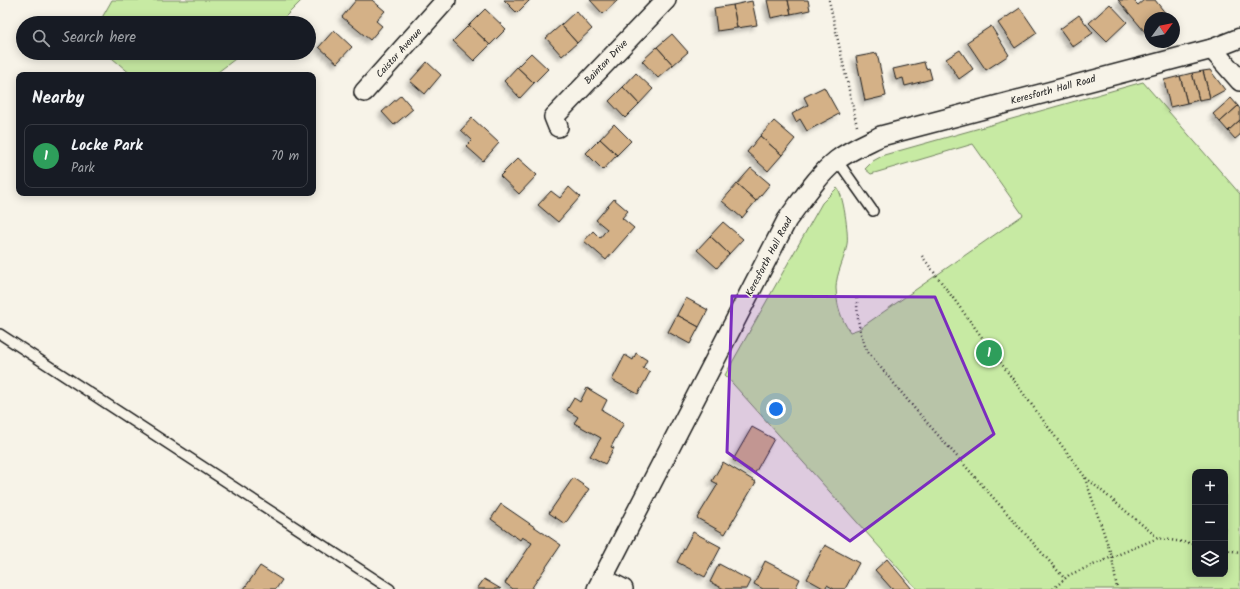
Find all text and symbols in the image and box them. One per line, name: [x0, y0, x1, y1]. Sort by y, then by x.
north arrow: [1144, 12, 1180, 48]
search box: [16, 16, 316, 60]
street label: Caistor Avenue: [372, 24, 426, 82]
text: Search here: [62, 26, 136, 50]
icon: search: [30, 27, 52, 49]
street label: Bainton Drive: [580, 35, 632, 88]
street label: Keresforth Hall Road: [1009, 71, 1098, 109]
text: Nearby: [32, 85, 84, 112]
text: Locke Park: [71, 134, 143, 158]
text: 1: [44, 146, 48, 167]
text: 70 m: [271, 146, 299, 167]
text: Park: [71, 158, 95, 179]
street label: Keresforth Hall Road: [741, 214, 797, 299]
pin: 1: [976, 338, 1002, 368]
your location: [766, 399, 786, 419]
map controls: [1192, 469, 1228, 577]
button: +: [1192, 469, 1228, 505]
button: −: [1192, 505, 1228, 541]
button: layers: [1192, 541, 1228, 577]

